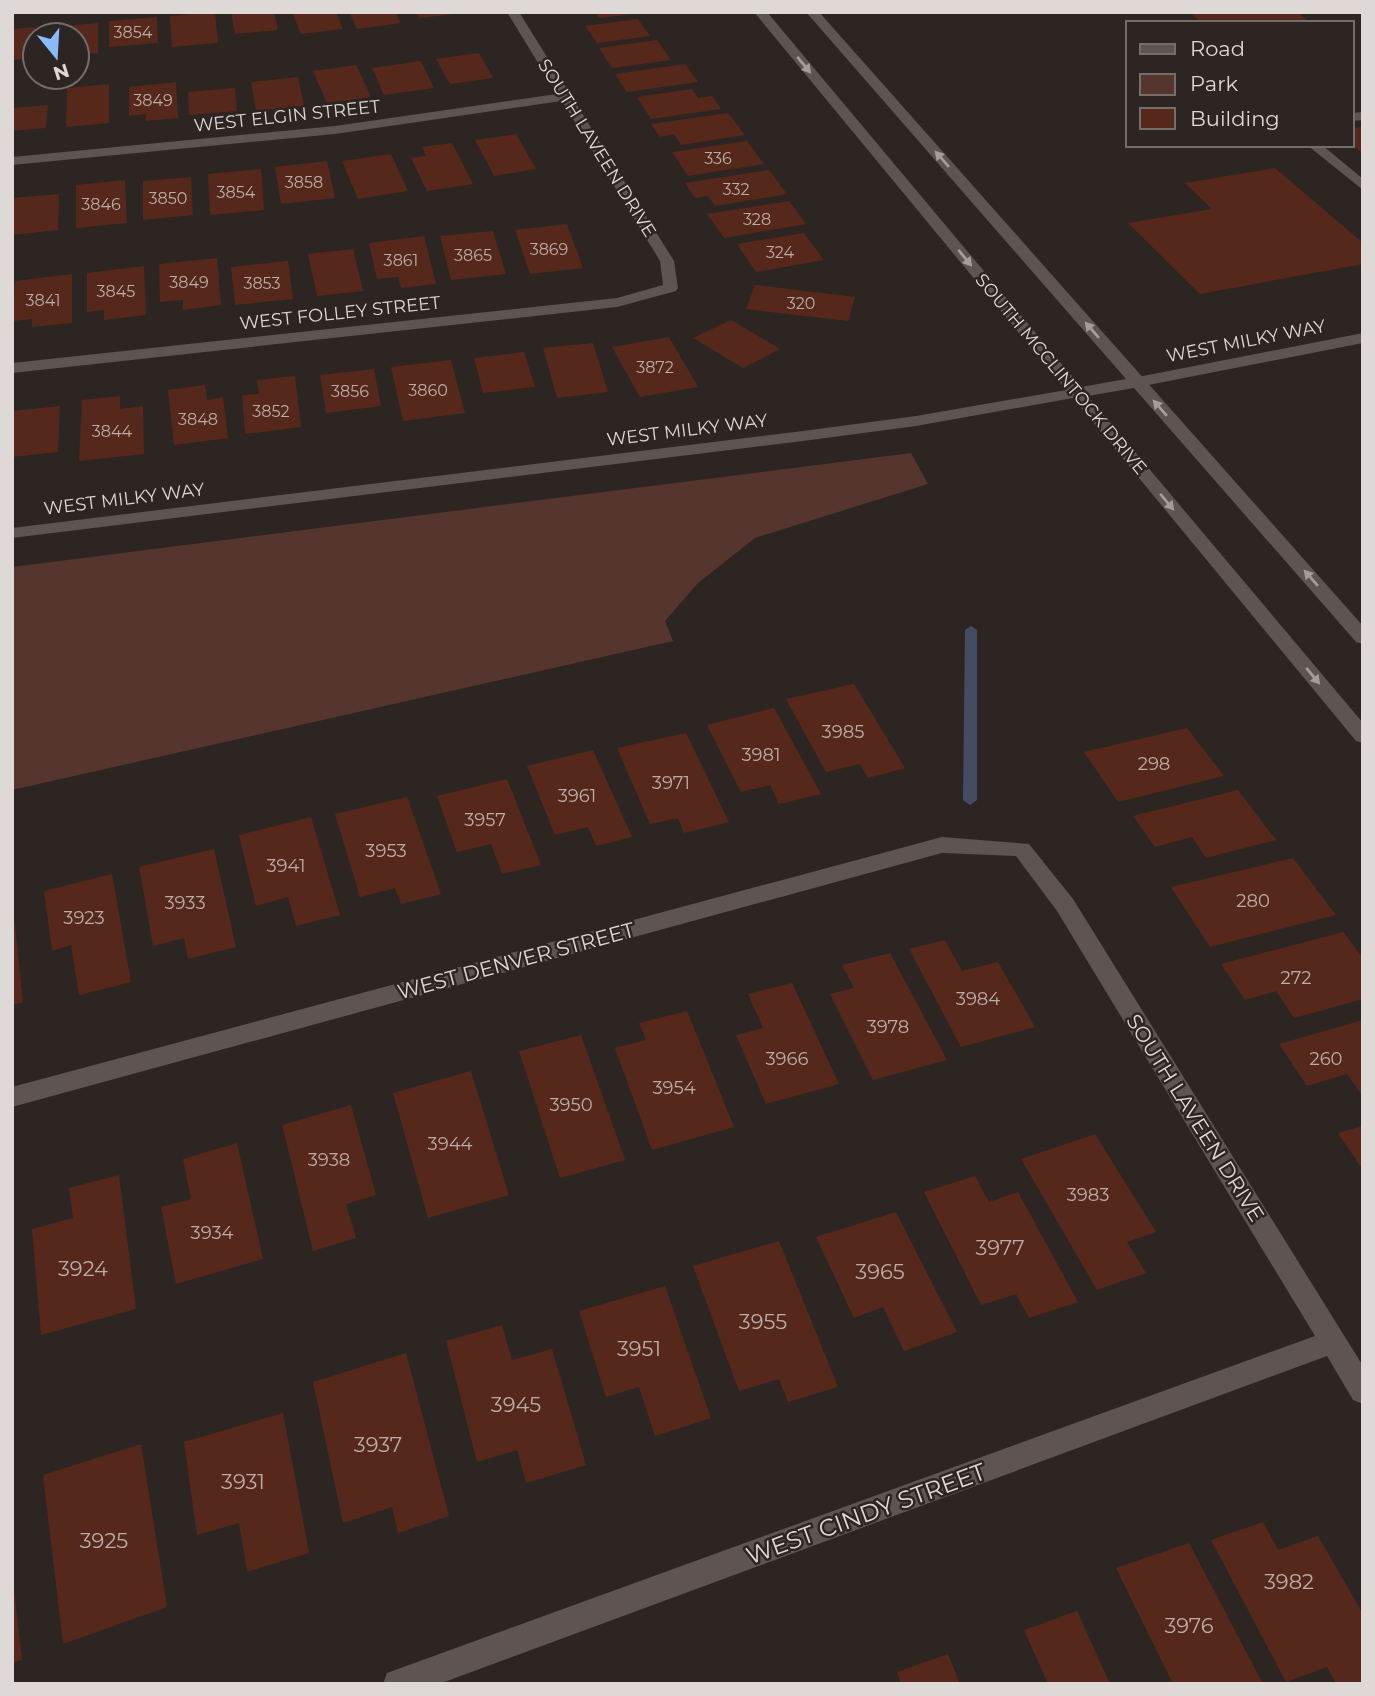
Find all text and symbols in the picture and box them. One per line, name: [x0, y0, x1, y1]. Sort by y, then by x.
north arrow: [21, 21, 91, 91]
legend: [1126, 21, 1354, 147]
house number: 3854: [114, 23, 153, 42]
text: Road: [1190, 36, 1245, 61]
street label: SOUTH LAVEEN DRIVE: [533, 55, 661, 241]
one-way arrow: [796, 56, 811, 73]
text: N: [50, 58, 72, 85]
text: Park: [1190, 71, 1238, 96]
house number: 3849: [133, 91, 173, 110]
street label: WEST ELGIN STREET: [193, 95, 382, 137]
text: Building: [1190, 106, 1280, 131]
house number: 336: [704, 149, 732, 168]
one-way arrow: [935, 151, 950, 168]
house number: 3858: [285, 173, 323, 192]
house number: 332: [723, 180, 749, 199]
house number: 3854: [217, 183, 256, 202]
house number: 3850: [149, 189, 187, 208]
house number: 3846: [81, 195, 121, 214]
house number: 328: [743, 210, 771, 229]
house number: 3869: [530, 240, 568, 259]
house number: 324: [766, 243, 795, 262]
house number: 3865: [454, 246, 492, 265]
one-way arrow: [957, 250, 972, 267]
house number: 3861: [384, 251, 418, 270]
street label: SOUTH MCCLINTOCK DRIVE: [970, 269, 1152, 479]
house number: 3849: [169, 273, 209, 292]
house number: 3853: [243, 274, 281, 293]
house number: 3845: [97, 282, 135, 301]
house number: 3841: [25, 291, 61, 310]
street label: WEST FOLLEY STREET: [238, 291, 442, 334]
house number: 320: [787, 294, 815, 313]
street label: WEST MILKY WAY: [1164, 315, 1328, 367]
one-way arrow: [1085, 322, 1101, 339]
house number: 3872: [636, 358, 674, 377]
house number: 3860: [408, 381, 448, 400]
house number: 3856: [331, 382, 369, 401]
one-way arrow: [1153, 399, 1169, 416]
house number: 3852: [252, 402, 290, 421]
street label: WEST MILKY WAY: [605, 409, 769, 451]
house number: 3848: [178, 410, 218, 429]
house number: 3844: [92, 422, 133, 441]
street label: WEST MILKY WAY: [42, 478, 206, 520]
one-way arrow: [1159, 493, 1174, 510]
one-way arrow: [1304, 570, 1319, 587]
one-way arrow: [1305, 667, 1321, 685]
house number: 3985: [822, 721, 864, 743]
house number: 3981: [741, 744, 781, 766]
house number: 298: [1138, 753, 1170, 775]
house number: 3971: [652, 772, 690, 794]
house number: 3961: [558, 785, 596, 807]
house number: 3957: [464, 809, 506, 831]
house number: 3953: [365, 840, 407, 862]
house number: 3941: [266, 855, 306, 877]
house number: 280: [1236, 890, 1270, 912]
house number: 3933: [164, 892, 206, 914]
house number: 3923: [63, 907, 105, 929]
street label: WEST DENVER STREET: [394, 917, 637, 1004]
house number: 272: [1280, 967, 1312, 989]
house number: 3984: [956, 988, 1000, 1010]
street label: SOUTH LAVEEN DRIVE: [1121, 1009, 1270, 1226]
house number: 3978: [867, 1016, 909, 1038]
house number: 3966: [765, 1048, 809, 1070]
house number: 260: [1309, 1048, 1343, 1070]
house number: 3954: [652, 1077, 696, 1099]
house number: 3950: [549, 1094, 593, 1116]
house number: 3944: [428, 1133, 473, 1155]
house number: 3938: [308, 1149, 350, 1171]
house number: 3983: [1067, 1184, 1109, 1206]
house number: 3934: [191, 1222, 234, 1244]
house number: 3977: [975, 1235, 1025, 1260]
house number: 3924: [58, 1256, 108, 1281]
house number: 3965: [855, 1259, 905, 1284]
house number: 3955: [739, 1309, 787, 1334]
house number: 3951: [617, 1336, 661, 1361]
house number: 3945: [491, 1392, 541, 1417]
house number: 3937: [354, 1432, 402, 1457]
street label: WEST CINDY STREET: [742, 1457, 990, 1570]
house number: 3931: [221, 1469, 265, 1494]
house number: 3925: [80, 1528, 128, 1553]
house number: 3982: [1264, 1569, 1314, 1594]
house number: 3976: [1164, 1613, 1214, 1638]

